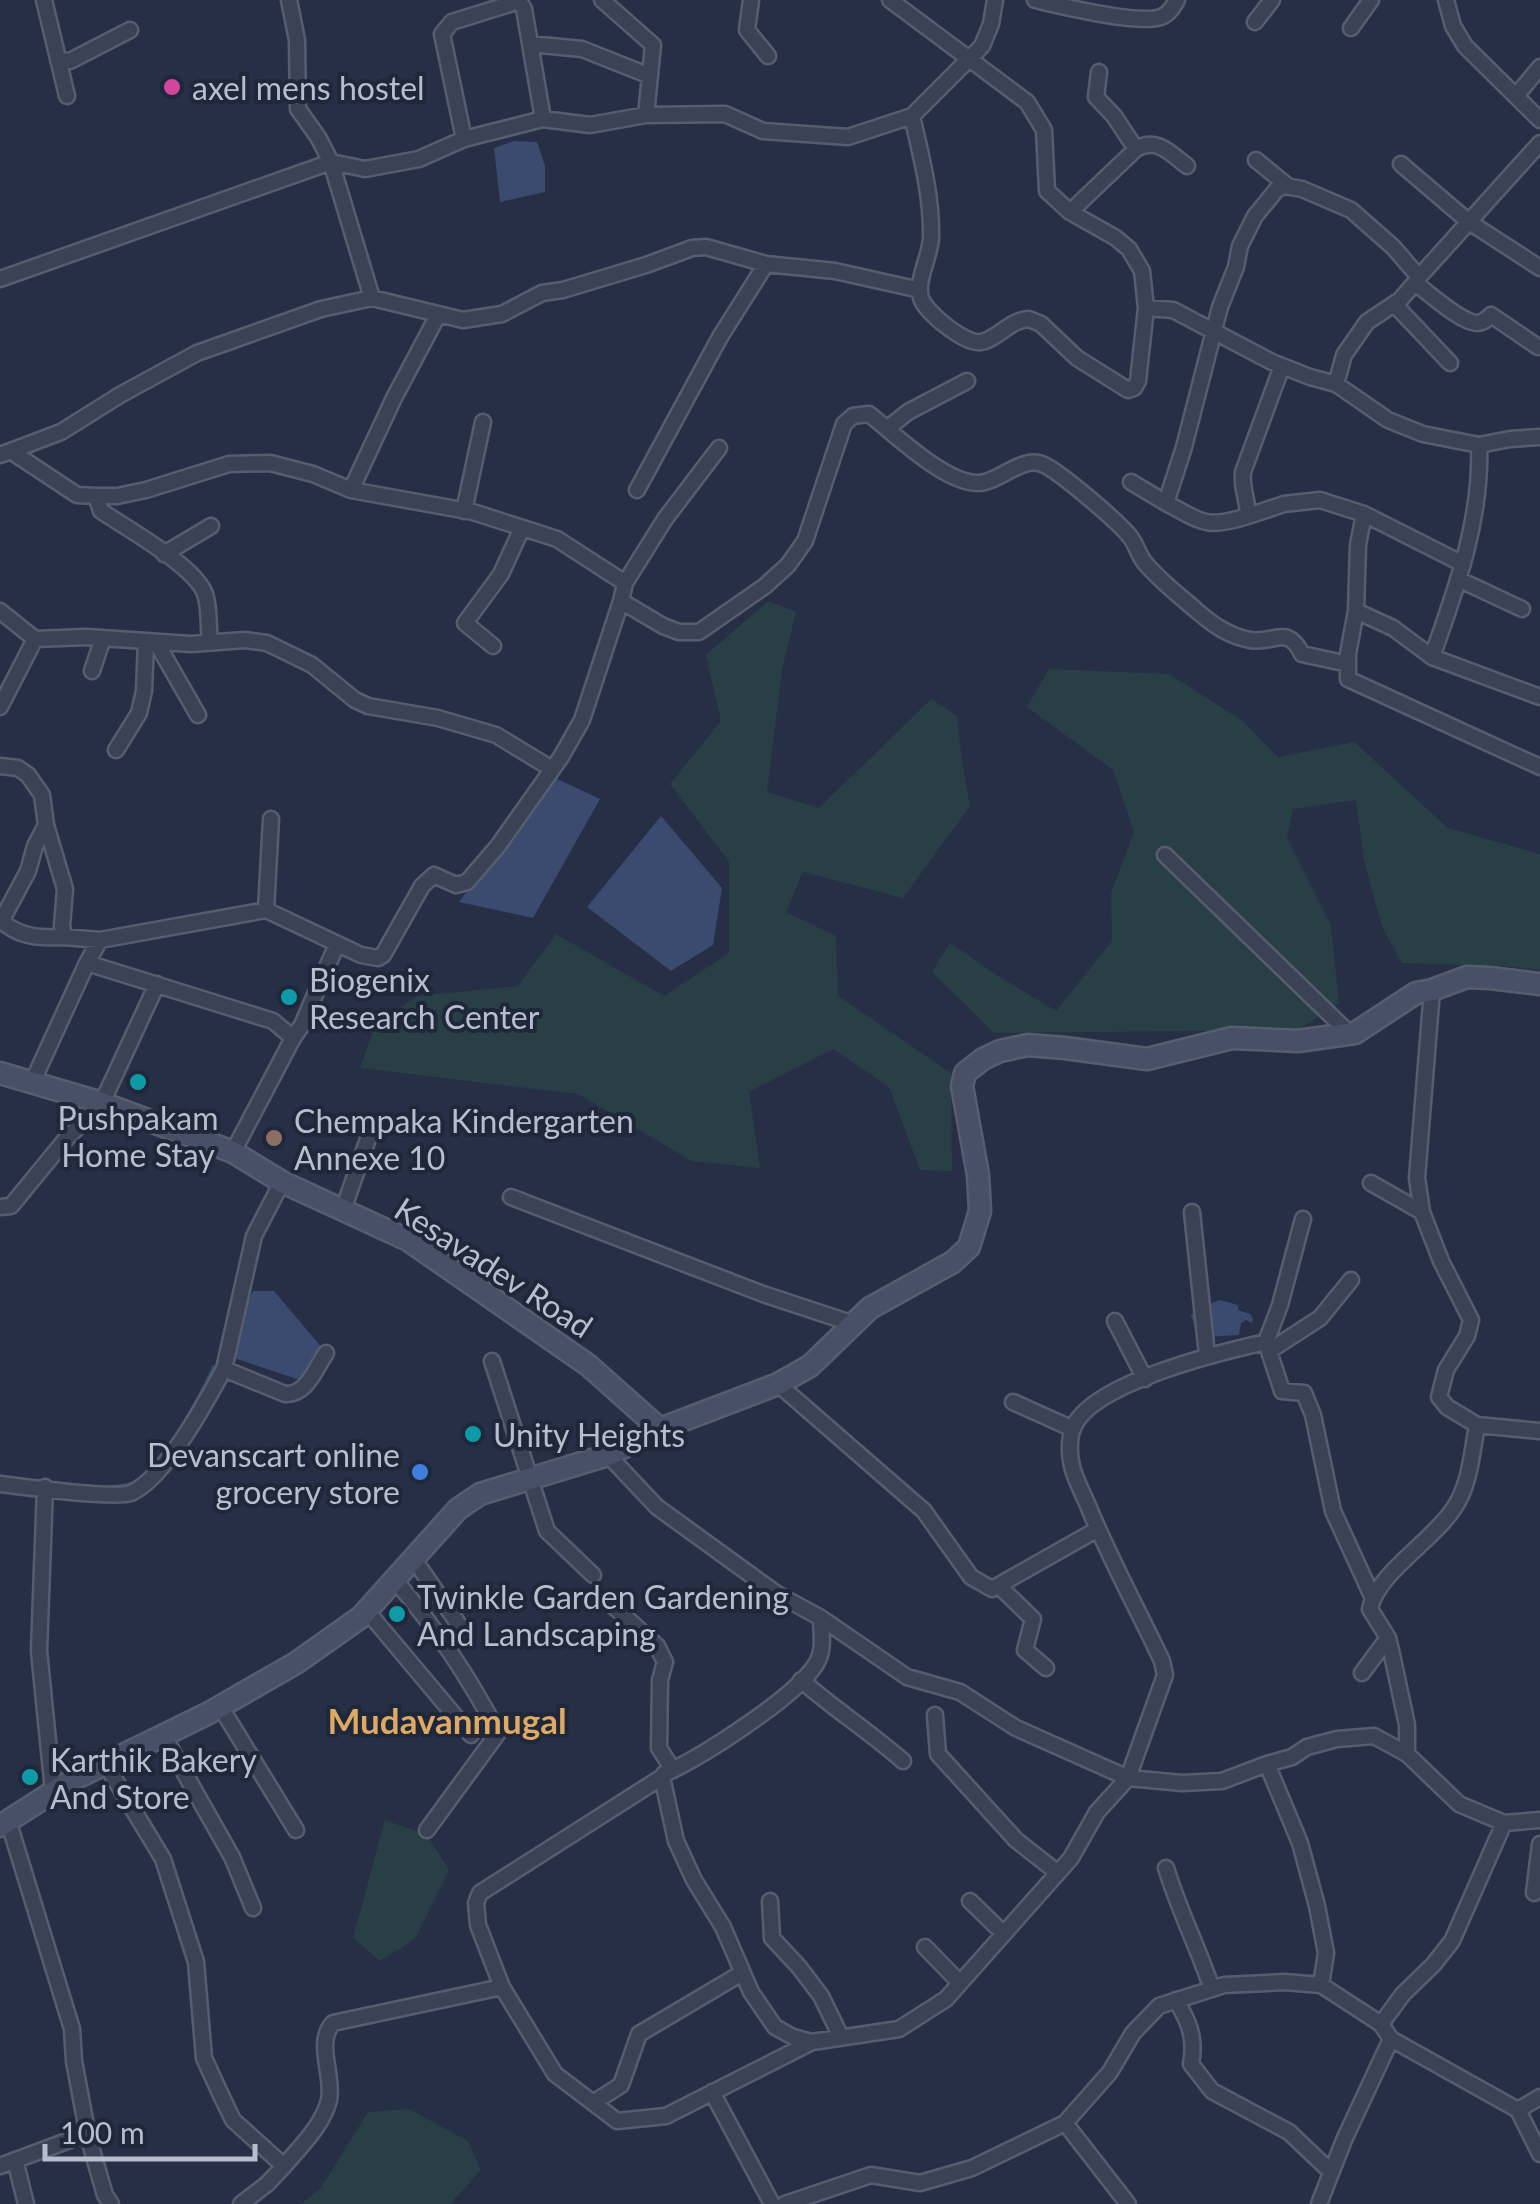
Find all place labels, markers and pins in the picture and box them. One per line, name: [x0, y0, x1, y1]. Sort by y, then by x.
place label: axel mens hostel: [192, 68, 425, 107]
marker: axel mens hostel: [161, 76, 183, 98]
place label: Biogenix Research Center: [309, 960, 540, 1036]
marker: Biogenix Research Center: [278, 986, 300, 1008]
marker: Pushpakam Home Stay: [127, 1071, 149, 1093]
place label: Pushpakam Home Stay: [58, 1098, 218, 1174]
place label: Chempaka Kindergarten Annexe 10: [294, 1101, 634, 1177]
marker: Chempaka Kindergarten Annexe 10: [263, 1127, 285, 1149]
place label: Unity Heights: [493, 1415, 685, 1454]
marker: Unity Heights: [462, 1423, 484, 1445]
place label: Devanscart online grocery store: [147, 1435, 400, 1511]
marker: Devanscart online grocery store: [409, 1461, 431, 1483]
place label: Twinkle Garden Gardening And Landscaping: [417, 1577, 789, 1653]
marker: Twinkle Garden Gardening And Landscaping: [386, 1603, 408, 1625]
place label: Karthik Bakery And Store: [50, 1740, 257, 1816]
marker: Karthik Bakery And Store: [19, 1766, 41, 1788]

